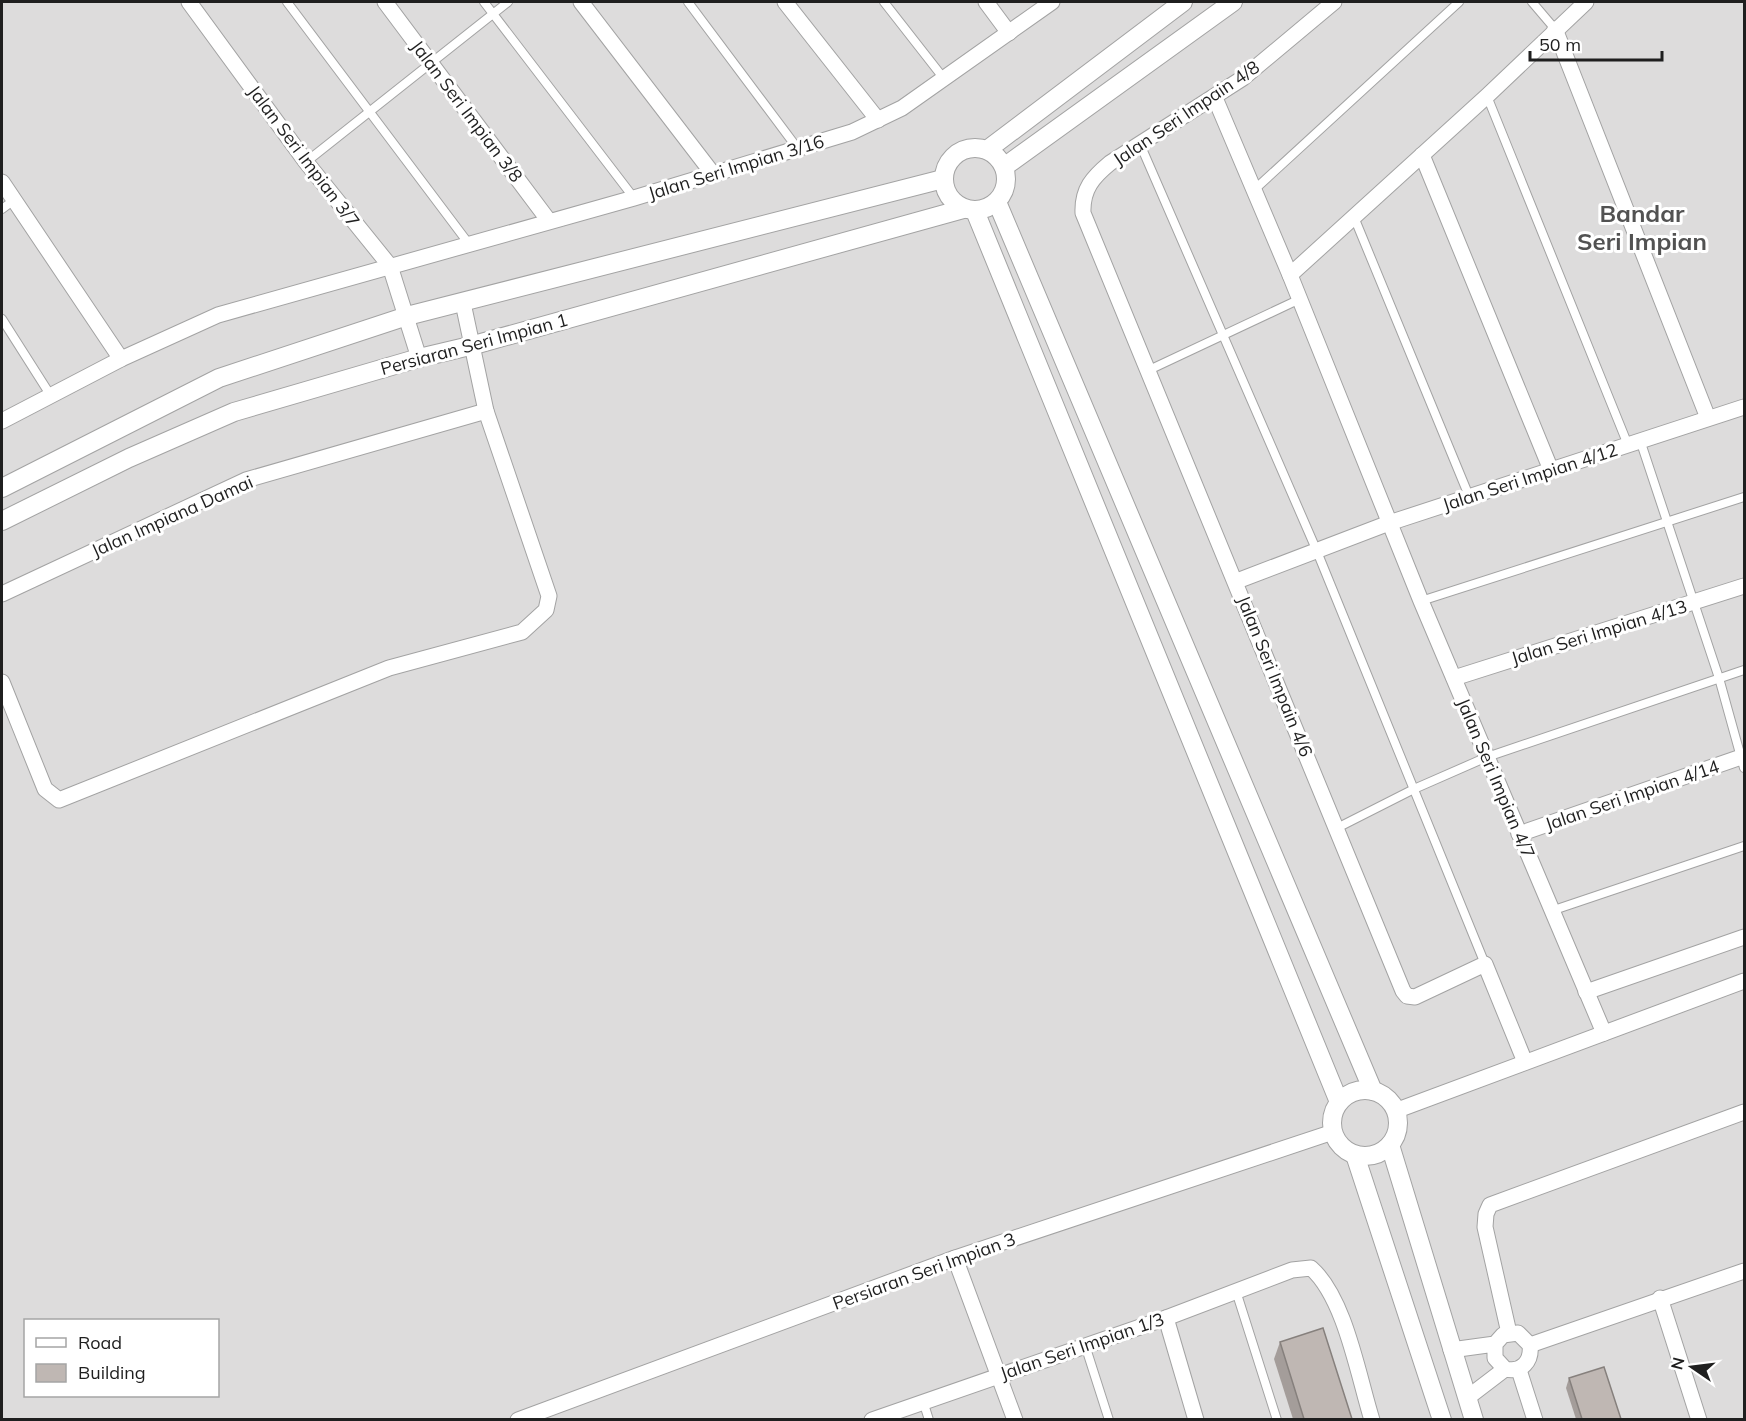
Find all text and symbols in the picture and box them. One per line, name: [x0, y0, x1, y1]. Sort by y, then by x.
scale bar: [1530, 24, 1662, 62]
text: 50 m: [1539, 33, 1581, 56]
street label: Jalan Seri Impian 3/8: [406, 35, 528, 187]
street label: Jalan Seri Impain 4/8: [1108, 55, 1264, 171]
street label: Jalan Seri Impian 3/7: [243, 80, 365, 232]
street label: Jalan Seri Impian 3/16: [645, 129, 827, 205]
district label: Bandar Seri Impian: [1577, 198, 1707, 256]
street label: Persiaran Seri Impian 1: [378, 308, 570, 380]
street label: Jalan Seri Impian 4/12: [1440, 438, 1620, 516]
street label: Jalan Impiana Damai: [88, 470, 256, 562]
street label: Jalan Seri Impain 4/6: [1232, 592, 1318, 760]
street label: Jalan Seri Impian 4/13: [1508, 594, 1690, 670]
street label: Jalan Seri Impian 4/7: [1452, 694, 1540, 862]
street label: Jalan Seri Impian 4/14: [1542, 754, 1722, 836]
street label: Persiaran Seri Impian 3: [829, 1227, 1019, 1315]
street label: Jalan Seri Impian 1/3: [997, 1307, 1167, 1385]
legend: [24, 1319, 219, 1397]
text: Road: [78, 1331, 122, 1354]
north arrow: [1662, 1337, 1722, 1397]
text: N: [1666, 1355, 1689, 1372]
text: Building: [78, 1361, 146, 1384]

